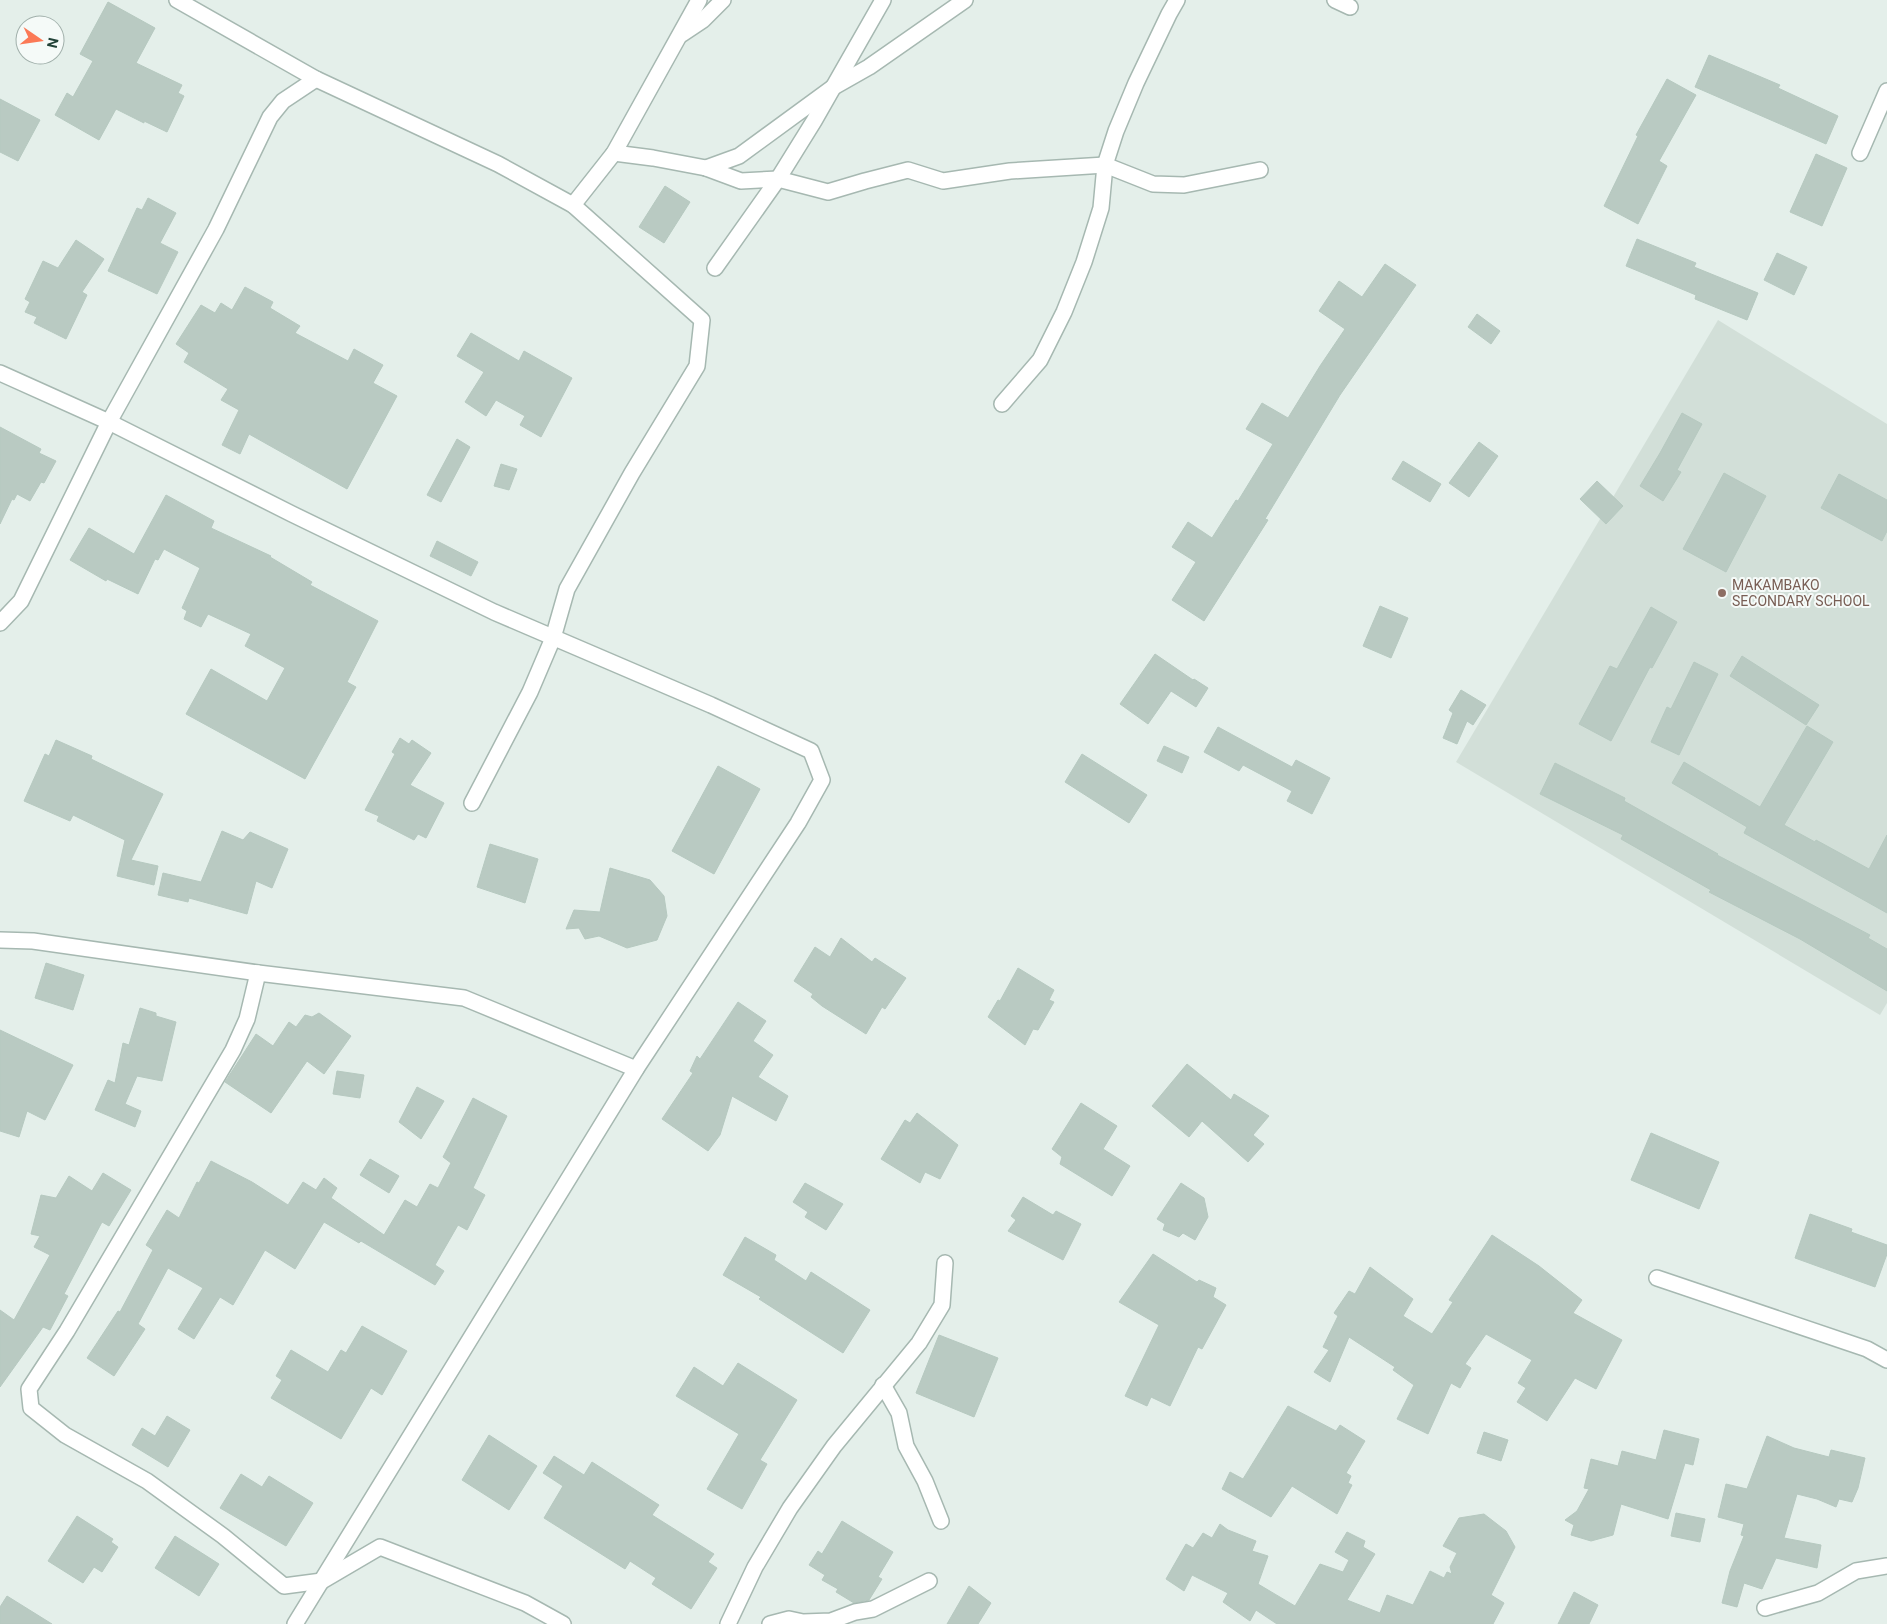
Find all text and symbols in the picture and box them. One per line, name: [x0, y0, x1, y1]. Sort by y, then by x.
north arrow: [15, 15, 65, 65]
text: N: [44, 36, 62, 50]
place label: MAKAMBAKO SECONDARY SCHOOL: [1732, 577, 1870, 609]
marker: MAKAMBAKO SECONDARY SCHOOL: [1716, 587, 1728, 599]

